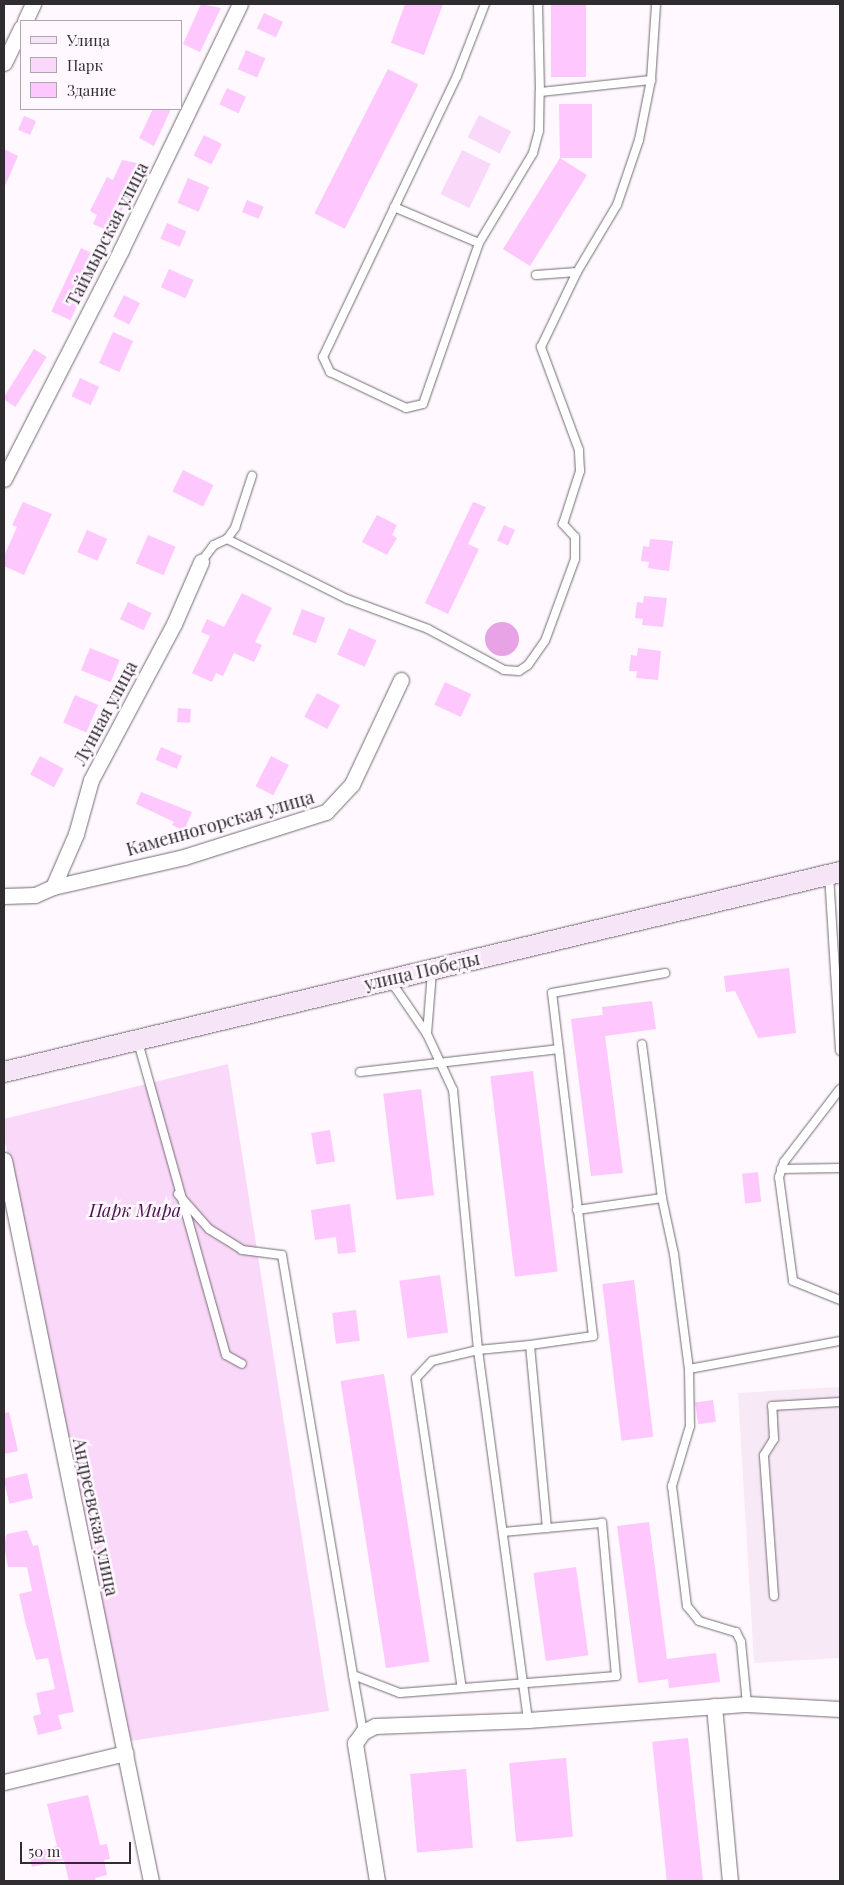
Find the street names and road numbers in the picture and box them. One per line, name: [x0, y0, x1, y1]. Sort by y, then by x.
street label: Таймырская улица: [61, 158, 153, 310]
street label: Лунная улица: [68, 657, 142, 769]
street label: Каменногорская улица: [124, 786, 316, 860]
street label: улица Победы: [362, 947, 482, 995]
street label: Андреевская улица: [69, 1436, 123, 1598]

